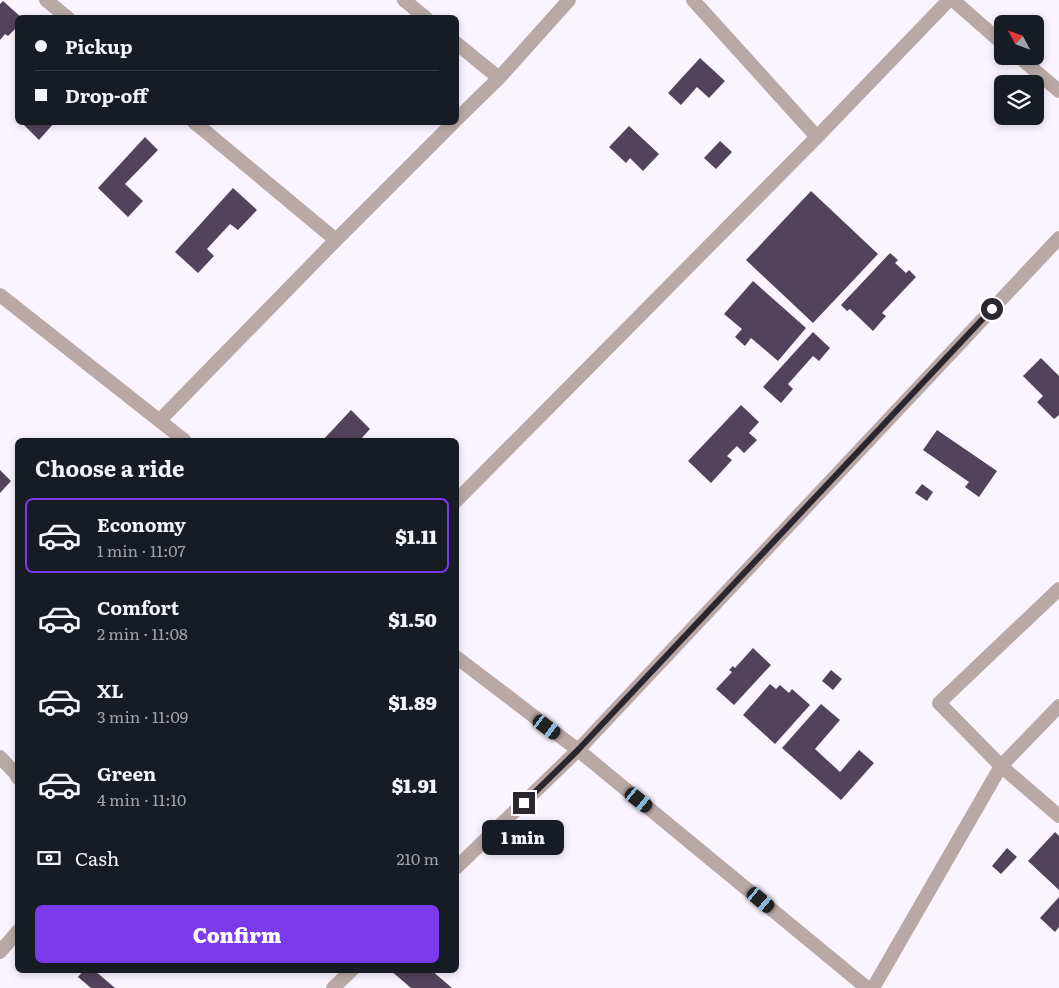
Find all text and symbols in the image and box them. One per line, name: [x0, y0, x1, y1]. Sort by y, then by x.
north arrow: [994, 15, 1044, 65]
map controls: [994, 15, 1044, 125]
text: Pickup: [65, 32, 133, 60]
button: layers: [994, 75, 1044, 125]
text: Drop-off: [65, 81, 148, 109]
route start: [981, 298, 1003, 320]
text: Choose a ride: [35, 451, 184, 484]
text: Economy: [97, 510, 186, 538]
icon: car: [37, 513, 82, 558]
text: $1.11: [395, 522, 437, 550]
text: 1 min · 11:07: [97, 538, 186, 562]
text: Comfort: [97, 593, 179, 621]
icon: car: [37, 596, 82, 641]
text: $1.50: [388, 605, 437, 633]
text: 2 min · 11:08: [97, 621, 188, 645]
text: XL: [97, 676, 124, 704]
icon: car: [37, 679, 82, 724]
text: $1.89: [388, 688, 437, 716]
text: 3 min · 11:09: [97, 704, 188, 728]
car: [530, 712, 563, 742]
text: Green: [97, 759, 156, 787]
icon: car: [37, 762, 82, 807]
text: $1.91: [392, 771, 437, 799]
car: [622, 785, 655, 815]
text: 4 min · 11:10: [97, 787, 186, 811]
route end: [513, 792, 535, 814]
callout: 1 min: [483, 820, 565, 856]
text: 1 min: [501, 825, 545, 849]
icon: cash: [35, 844, 63, 872]
text: Cash: [75, 844, 119, 872]
text: 210 m: [396, 846, 439, 870]
car: [744, 885, 777, 915]
button: Confirm: [35, 905, 439, 963]

